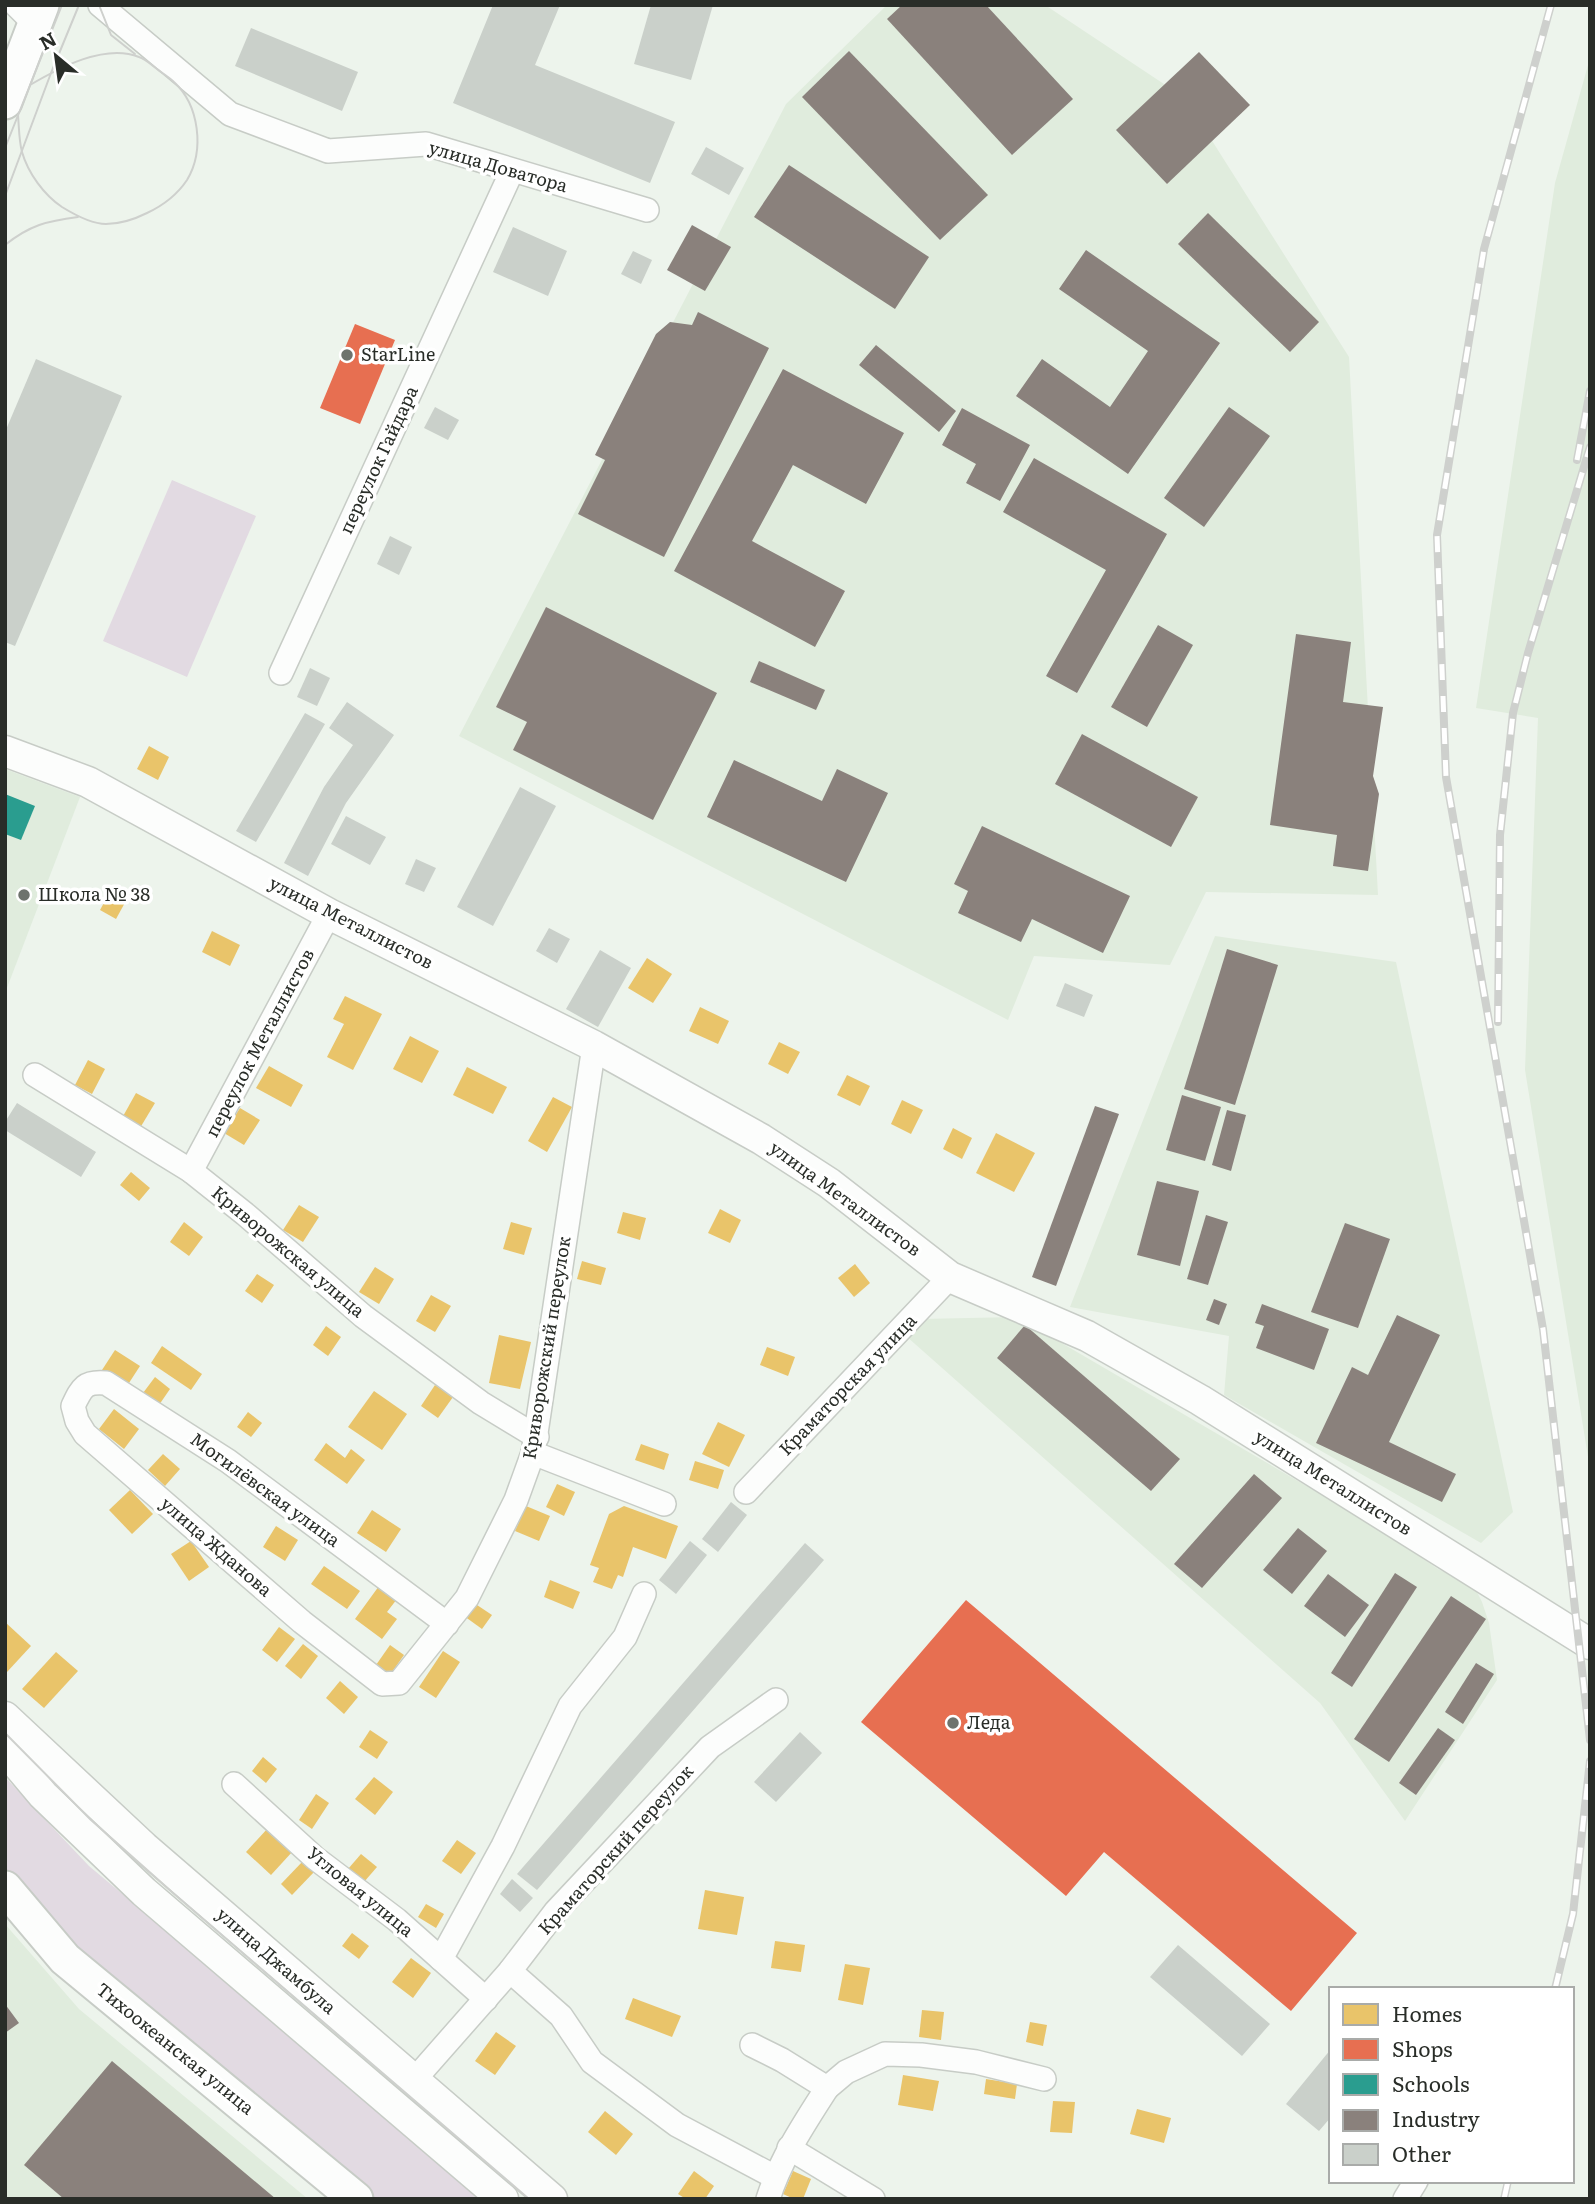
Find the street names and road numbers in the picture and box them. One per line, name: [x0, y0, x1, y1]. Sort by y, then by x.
street label: улица Доватора: [426, 133, 571, 198]
street label: переулок Гайдара: [331, 381, 424, 538]
street label: улица Металлистов: [265, 868, 439, 975]
street label: переулок Металлистов: [197, 943, 320, 1141]
street label: улица Металлистов: [765, 1134, 927, 1262]
street label: Криворожская улица: [206, 1179, 372, 1323]
street label: Криворожский переулок: [515, 1234, 577, 1461]
street label: Краматорская улица: [772, 1307, 922, 1461]
street label: улица Металлистов: [1250, 1422, 1418, 1541]
street label: Могилёвская улица: [185, 1425, 347, 1553]
street label: улица Жданова: [155, 1490, 279, 1602]
street label: Краматорский переулок: [531, 1758, 699, 1940]
street label: Угловая улица: [302, 1839, 420, 1943]
street label: улица Джамбула: [211, 1900, 343, 2020]
street label: Тихоокеанская улица: [91, 1976, 261, 2120]

